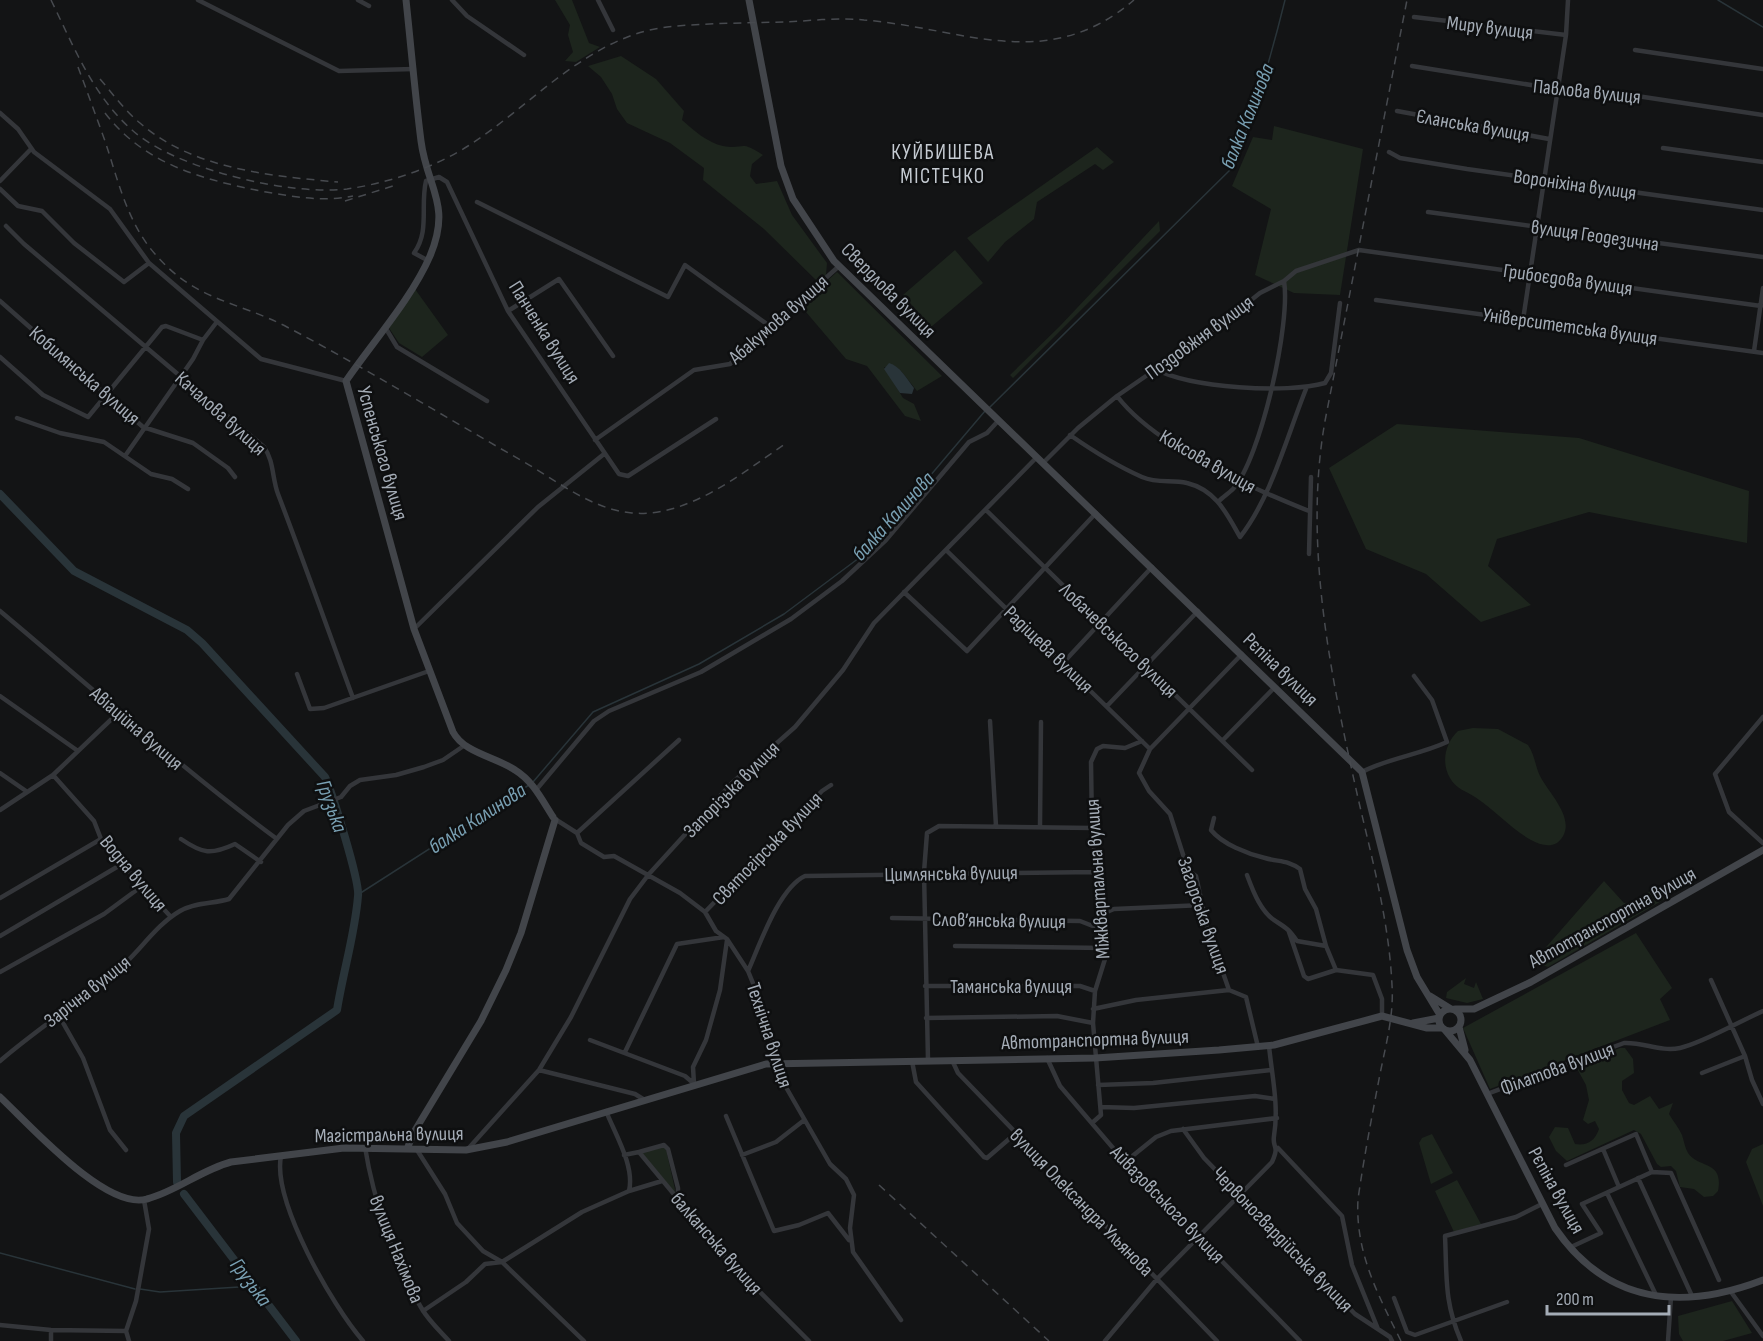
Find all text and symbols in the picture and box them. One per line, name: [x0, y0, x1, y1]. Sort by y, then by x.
street label: Миру вулиця: [1445, 11, 1534, 45]
water label: балка Калинова: [1215, 60, 1280, 172]
street label: Павлова вулиця: [1532, 74, 1642, 110]
street label: Єланська вулиця: [1414, 104, 1531, 148]
district label: КУЙБИШЕВА МІСТЕЧКО: [891, 140, 995, 189]
street label: Вороніхіна вулиця: [1512, 164, 1638, 205]
street label: вулиця Геодезична: [1529, 215, 1660, 257]
street label: Свердлова вулиця: [836, 238, 941, 343]
street label: Грибоєдова вулиця: [1502, 259, 1634, 301]
street label: Абакумова вулиця: [723, 270, 833, 370]
street label: Панченка вулиця: [503, 277, 585, 388]
street label: Поздовжня вулиця: [1141, 290, 1258, 385]
street label: Університетська вулиця: [1481, 303, 1659, 351]
street label: Кобилянська вулиця: [24, 321, 145, 430]
street label: Качалова вулиця: [170, 367, 271, 461]
street label: Успенського вулиця: [351, 383, 413, 523]
street label: Коксова вулиця: [1155, 425, 1260, 499]
water label: балка Калинова: [847, 466, 940, 566]
street label: Лобачевського вулиця: [1053, 577, 1183, 703]
street label: Радіщева вулиця: [998, 601, 1098, 698]
street label: Рєпіна вулиця: [1238, 628, 1323, 711]
street label: Авіаційна вулиця: [84, 681, 188, 776]
street label: Запорізька вулиця: [679, 737, 785, 843]
water label: Грузька: [311, 777, 353, 836]
water label: балка Калинова: [424, 777, 531, 859]
street label: Святогірська вулиця: [708, 787, 828, 910]
street label: Міжквартальна вулиця: [1080, 798, 1116, 960]
street label: Водна вулиця: [94, 831, 172, 917]
street label: Загорська вулиця: [1172, 854, 1234, 977]
street label: Цимлянська вулиця: [884, 861, 1018, 887]
street label: Автотранспортна вулиця: [1524, 862, 1700, 974]
street label: Слов’янська вулиця: [932, 908, 1066, 934]
street label: Зарічна вулиця: [40, 951, 136, 1033]
street label: Таманська вулиця: [950, 975, 1072, 999]
street label: Технічна вулиця: [741, 980, 797, 1091]
street label: Автотранспортна вулиця: [1000, 1025, 1189, 1055]
street label: Філатова вулиця: [1497, 1037, 1618, 1101]
street label: Магістральна вулиця: [314, 1122, 464, 1148]
street label: вулиця Олександра Ульянова: [1004, 1124, 1158, 1282]
street label: Айвазовського вулиця: [1104, 1140, 1230, 1269]
street label: Рєпіна вулиця: [1523, 1143, 1590, 1238]
street label: Червоногвардійська вулиця: [1207, 1162, 1358, 1317]
street label: балканська вулиця: [665, 1187, 767, 1300]
street label: вулиця Нахімова: [364, 1192, 429, 1307]
water label: Грузька: [224, 1253, 277, 1312]
scale bar: [1547, 1278, 1668, 1316]
text: 200 m: [1556, 1289, 1594, 1310]

